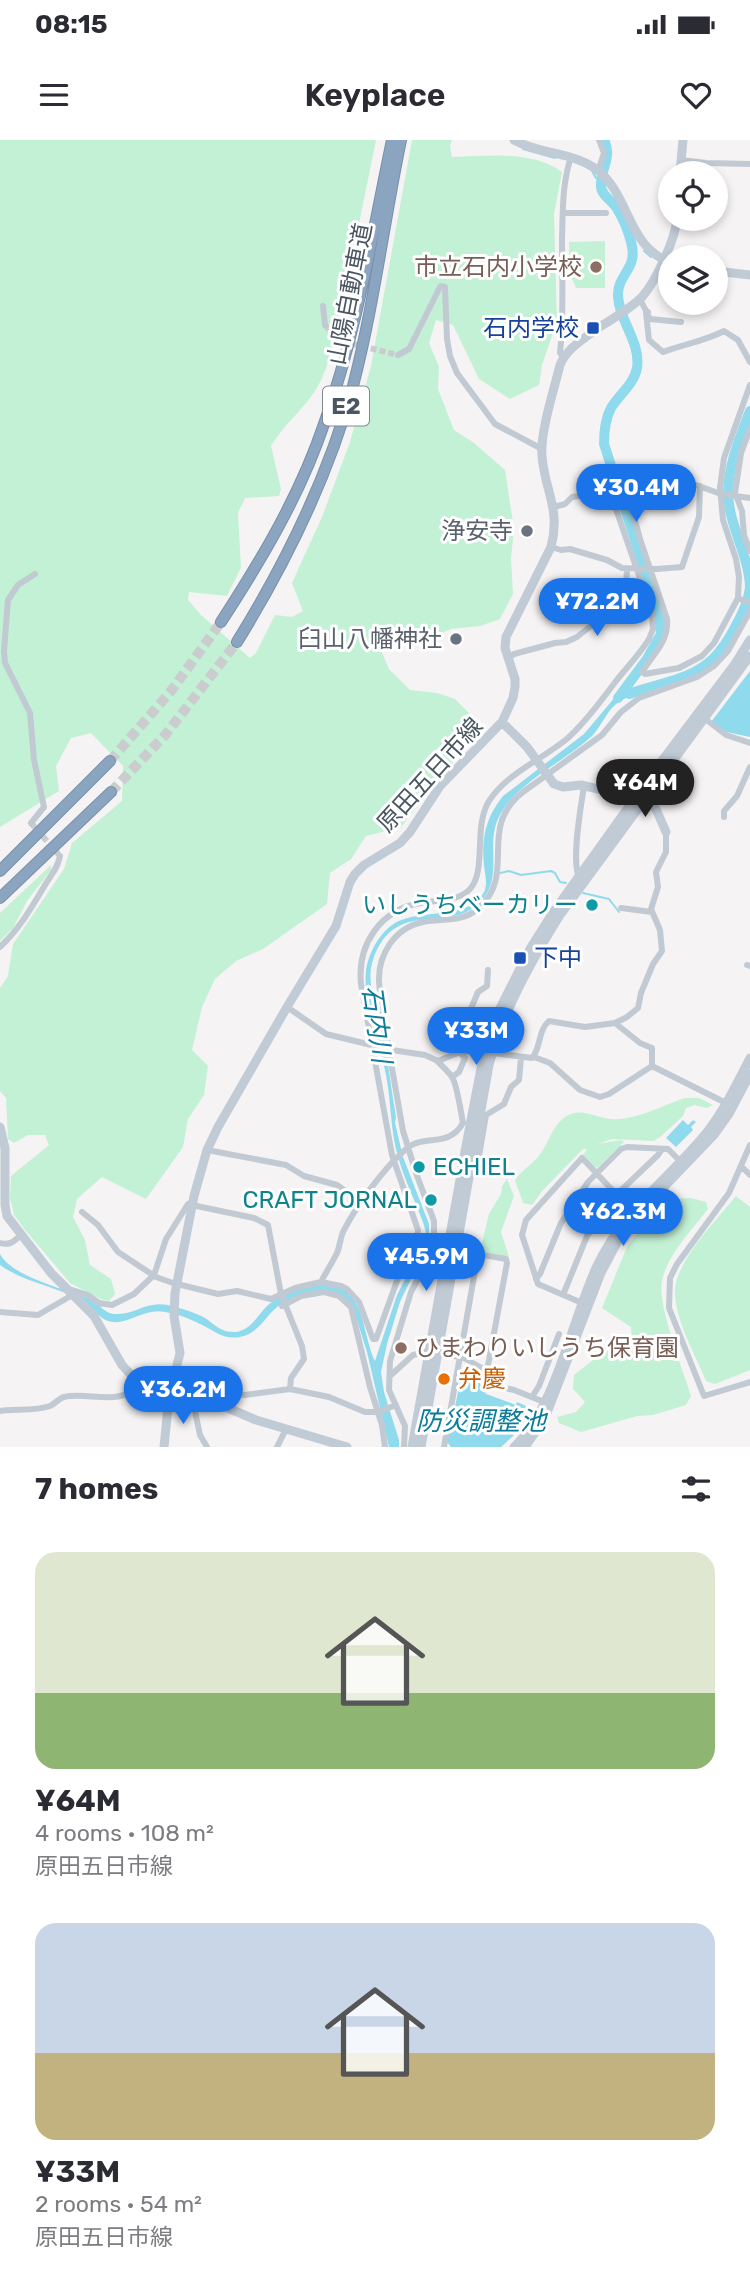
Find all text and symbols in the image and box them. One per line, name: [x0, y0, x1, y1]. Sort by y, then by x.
text: 08:15: [35, 9, 108, 40]
icon: menu: [35, 76, 73, 114]
text: Keyplace: [304, 76, 446, 114]
icon: heart: [677, 76, 715, 114]
map controls: [658, 161, 728, 315]
button: locate: [658, 161, 728, 231]
street label: 山陽自動車道: [323, 221, 377, 367]
button: layers: [658, 245, 728, 315]
place label: 市立石内小学校: [414, 253, 582, 281]
marker: 市立石内小学校: [588, 259, 604, 275]
place label: 石内学校: [483, 314, 579, 342]
marker: 石内学校: [585, 320, 601, 336]
road number: E2: [323, 386, 369, 426]
pin: ¥30.4M: [579, 464, 693, 524]
text: ¥30.4M: [592, 473, 680, 501]
place label: 浄安寺: [441, 517, 513, 545]
marker: 浄安寺: [519, 523, 535, 539]
pin: ¥72.2M: [540, 578, 654, 638]
text: ¥72.2M: [555, 587, 639, 615]
place label: 臼山八幡神社: [298, 625, 442, 653]
marker: 臼山八幡神社: [448, 631, 464, 647]
street label: 原田五日市線: [371, 712, 489, 838]
pin: ¥64M: [604, 760, 686, 819]
text: ¥64M: [612, 768, 678, 796]
place label: いしうちベーカリー: [362, 891, 578, 919]
marker: いしうちベーカリー: [584, 897, 600, 913]
place label: 下中: [534, 944, 582, 972]
marker: 下中: [512, 950, 528, 966]
water label: 石内川: [356, 983, 398, 1068]
pin: ¥33M: [435, 1007, 517, 1067]
text: ¥33M: [443, 1016, 509, 1044]
place label: ECHIEL: [433, 1153, 516, 1181]
marker: ECHIEL: [411, 1159, 427, 1175]
place label: CRAFT JORNAL: [243, 1186, 417, 1214]
pin: ¥62.3M: [566, 1188, 680, 1248]
marker: CRAFT JORNAL: [423, 1192, 439, 1208]
text: ¥62.3M: [580, 1197, 666, 1225]
pin: ¥45.9M: [369, 1234, 483, 1293]
text: ¥45.9M: [383, 1242, 469, 1270]
place label: ひまわりいしうち保育園: [415, 1334, 679, 1362]
marker: ひまわりいしうち保育園: [393, 1340, 409, 1356]
place label: 弁慶: [458, 1365, 506, 1393]
pin: ¥36.2M: [126, 1366, 240, 1426]
marker: 弁慶: [436, 1371, 452, 1387]
text: ¥36.2M: [140, 1375, 226, 1403]
water label: 防災調整池: [416, 1406, 549, 1437]
icon: filters: [677, 1470, 715, 1508]
text: 7 homes: [35, 1471, 158, 1507]
icon: home: [312, 1598, 438, 1724]
text: ¥64M: [35, 1783, 121, 1819]
text: 4 rooms · 108 m²: [35, 1819, 214, 1847]
text: 原田五日市線: [35, 1852, 173, 1880]
icon: home: [312, 1969, 438, 2095]
text: ¥33M: [35, 2154, 120, 2190]
text: 2 rooms · 54 m²: [35, 2190, 202, 2218]
text: 原田五日市線: [35, 2223, 173, 2251]

